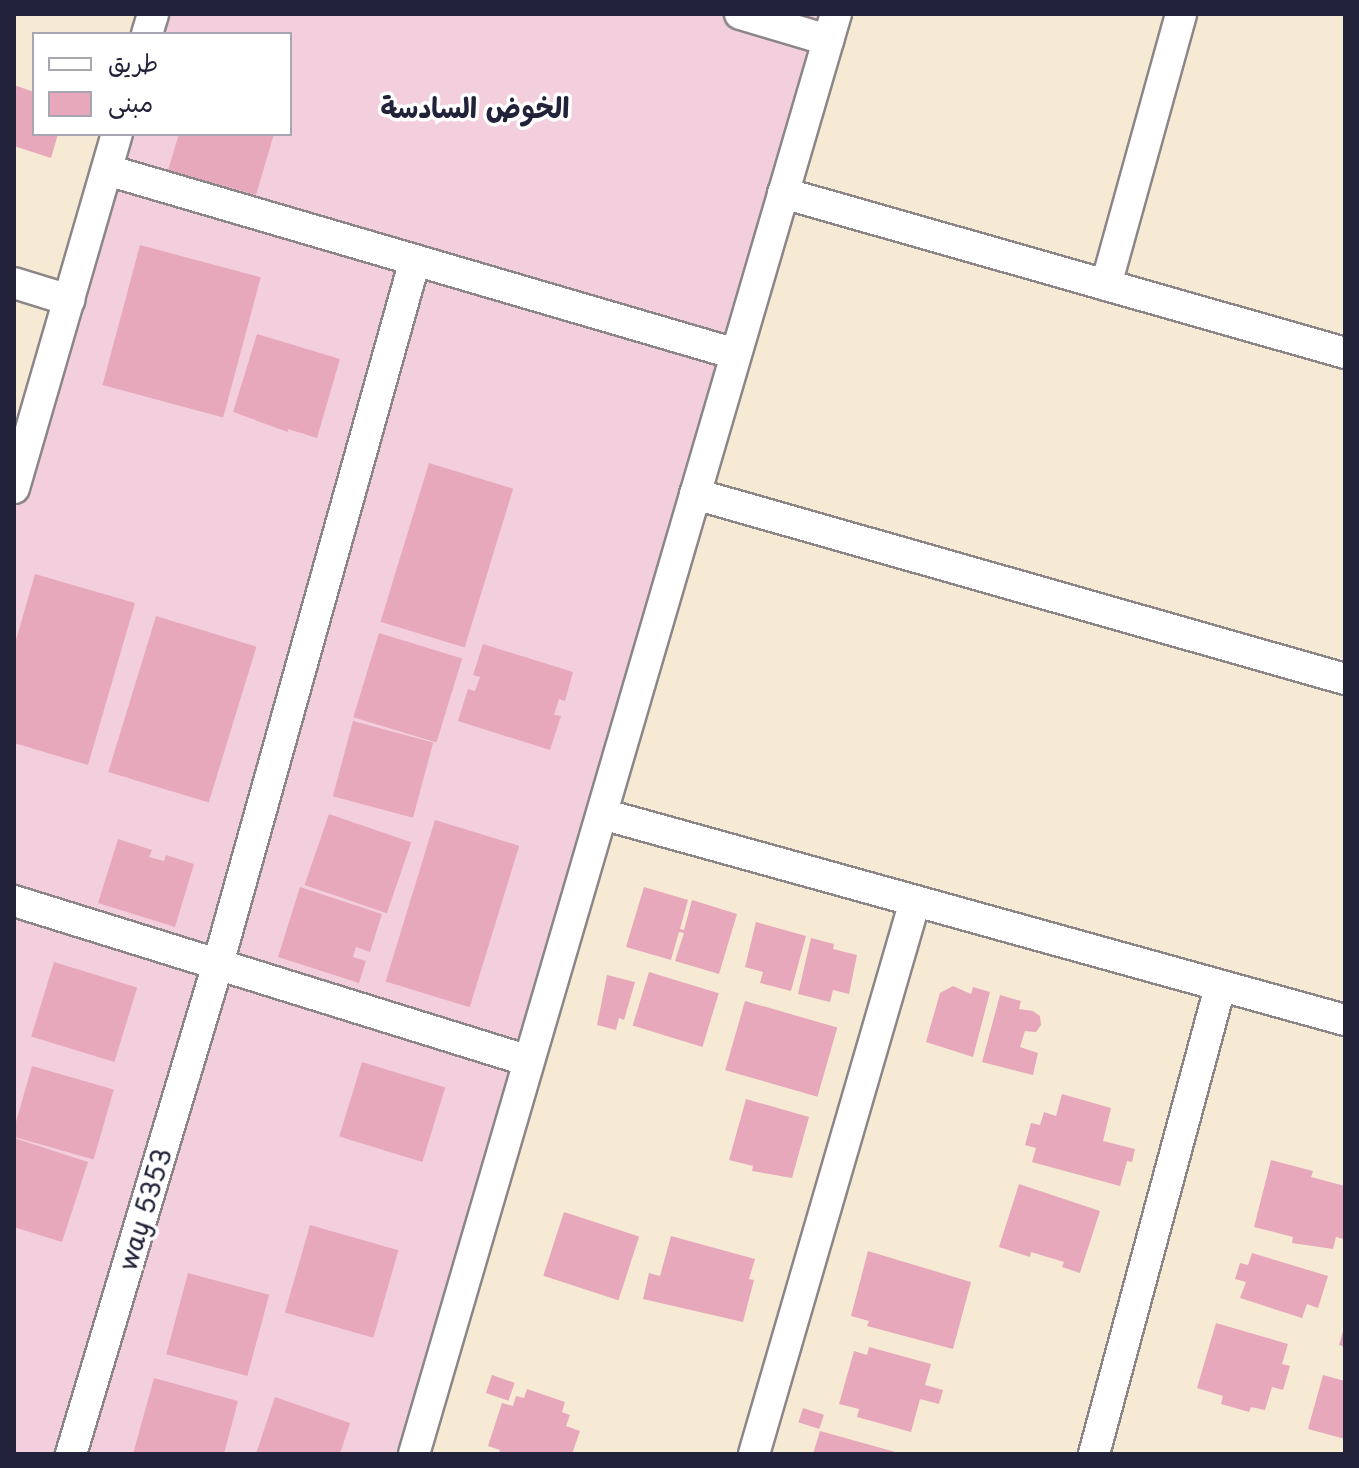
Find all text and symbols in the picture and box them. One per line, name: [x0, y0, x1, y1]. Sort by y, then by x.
legend: [32, 32, 292, 136]
text: طريق: [108, 44, 158, 80]
text: مبنى: [108, 84, 153, 120]
district label: الخوض السادسة: [381, 90, 569, 124]
street label: way 5353: [111, 1144, 177, 1274]

